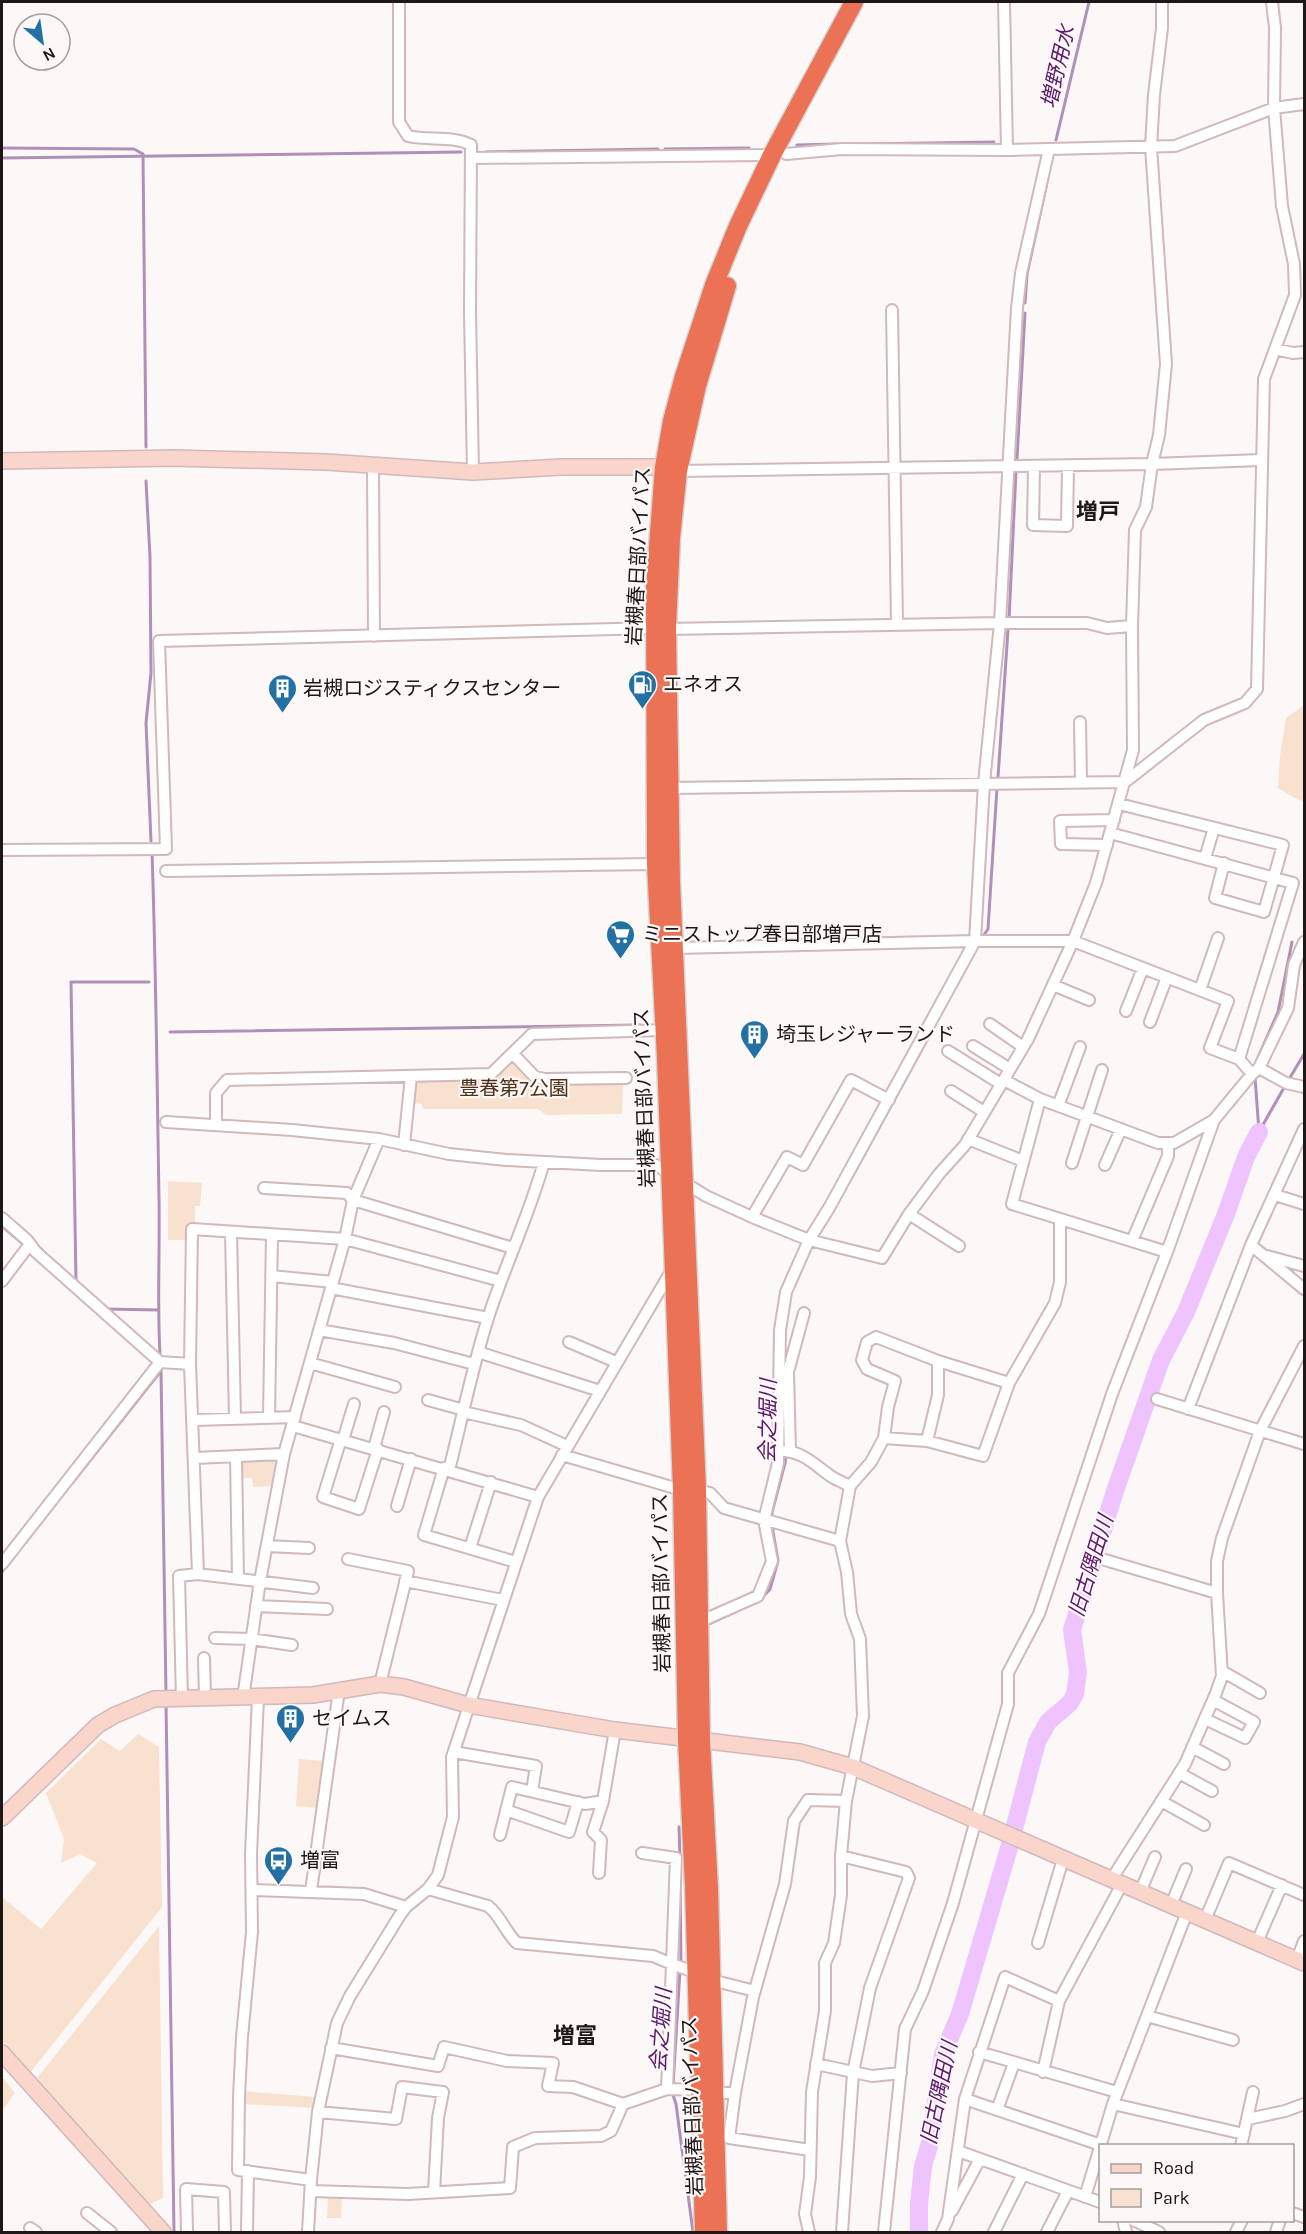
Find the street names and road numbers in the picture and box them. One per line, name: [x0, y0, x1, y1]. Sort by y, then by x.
street label: 岩槻春日部バイパス: [622, 466, 655, 646]
street label: 岩槻春日部バイパス: [630, 1008, 659, 1188]
street label: 岩槻春日部バイパス: [648, 1493, 675, 1673]
street label: 岩槻春日部バイパス: [678, 2016, 707, 2196]

